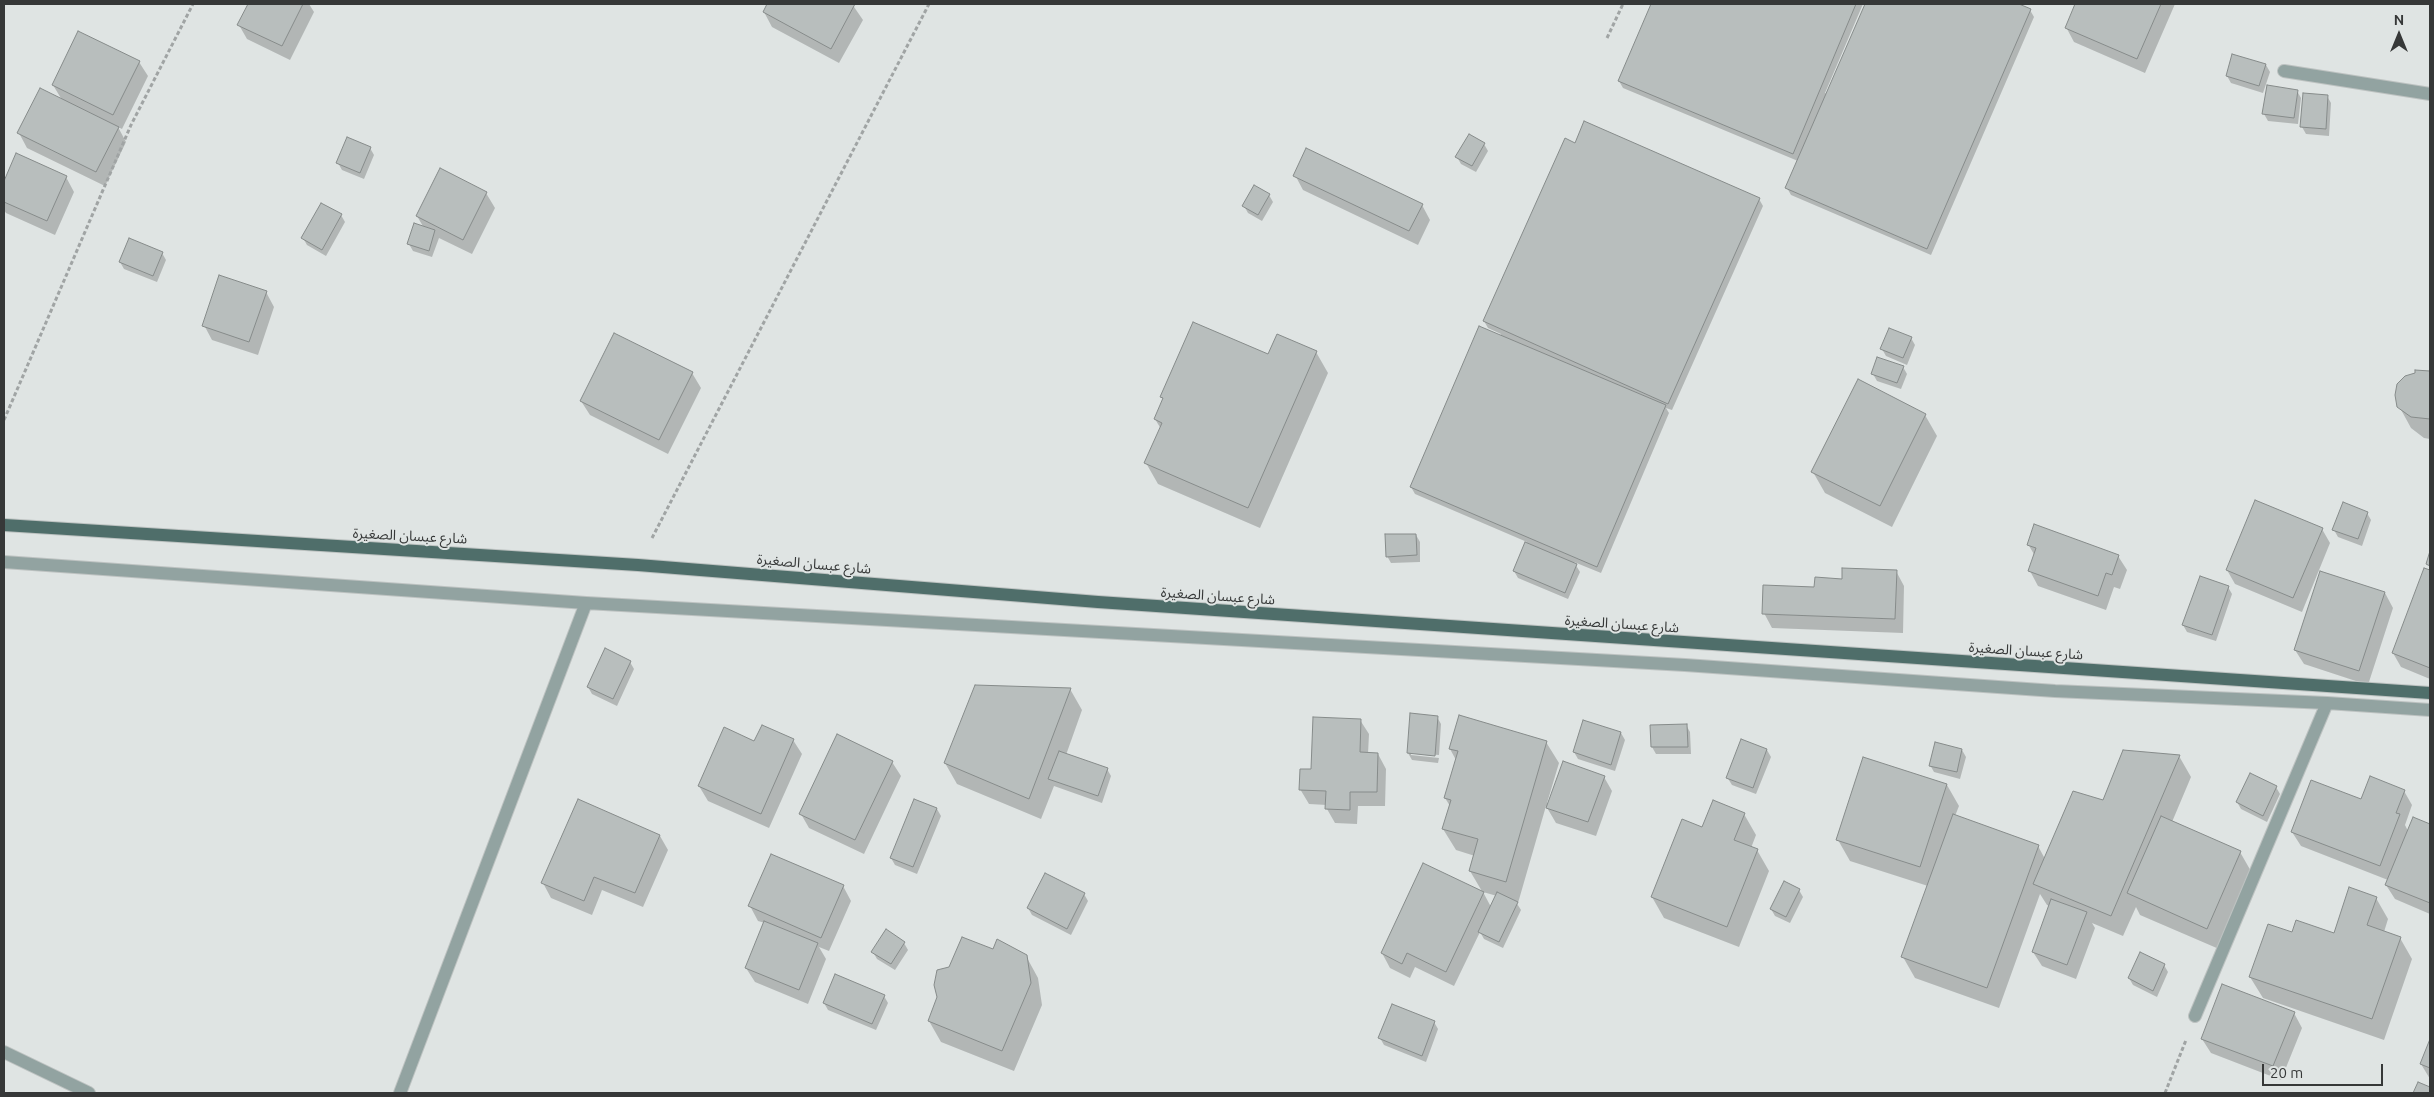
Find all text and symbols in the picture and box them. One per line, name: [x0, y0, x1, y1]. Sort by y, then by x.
north arrow: [2374, 10, 2424, 60]
text: N: [2394, 12, 2404, 28]
street label: شارع عبسان الصغيرة: [352, 525, 468, 547]
street label: شارع عبسان الصغيرة: [756, 551, 872, 577]
street label: شارع عبسان الصغيرة: [1160, 584, 1276, 608]
street label: شارع عبسان الصغيرة: [1564, 612, 1680, 636]
street label: شارع عبسان الصغيرة: [1968, 639, 2084, 663]
scale bar: [2264, 1054, 2385, 1086]
text: 20 m: [2270, 1064, 2303, 1081]

